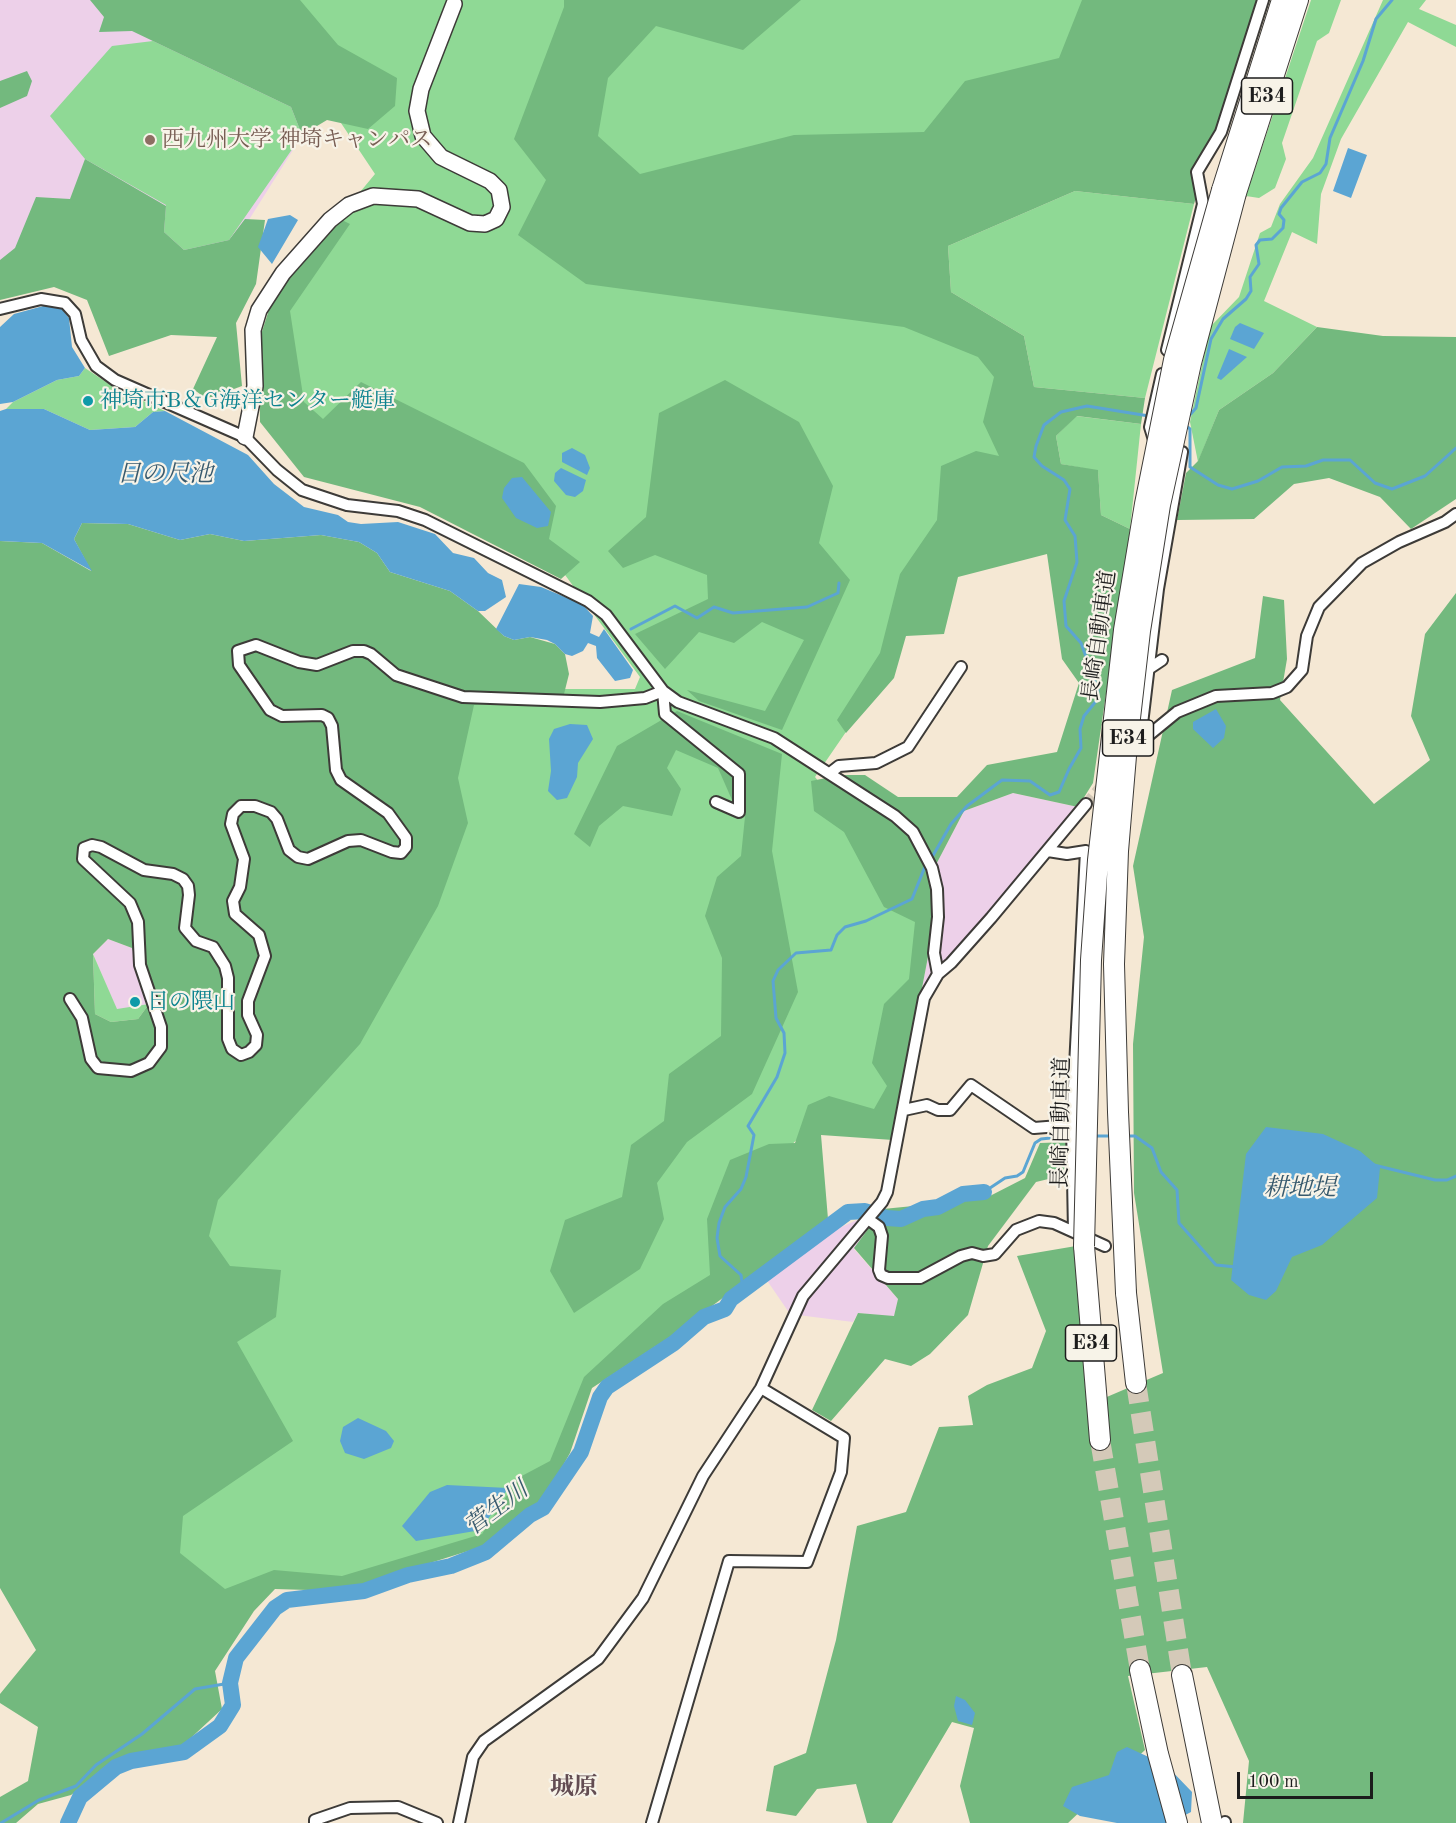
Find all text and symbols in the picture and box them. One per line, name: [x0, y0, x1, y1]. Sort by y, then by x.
road number: E34: [1242, 78, 1292, 114]
place label: 西九州大学 神埼キャンパス: [162, 127, 432, 153]
marker: 西九州大学 神埼キャンパス: [143, 133, 157, 147]
place label: 神埼市B＆G海洋センター艇庫: [100, 388, 395, 414]
marker: 神埼市B＆G海洋センター艇庫: [81, 394, 95, 408]
water label: 日の尺池: [117, 461, 213, 489]
street label: 長崎自動車道: [1078, 569, 1122, 703]
road number: E34: [1102, 720, 1154, 756]
place label: 日の隈山: [147, 989, 235, 1015]
marker: 日の隈山: [128, 995, 142, 1009]
street label: 長崎自動車道: [1048, 1057, 1076, 1189]
water label: 耕地堤: [1264, 1175, 1336, 1203]
road number: E34: [1066, 1325, 1116, 1361]
water label: 菅生川: [460, 1476, 534, 1542]
scale bar: [1240, 1760, 1376, 1798]
text: 100 m: [1248, 1773, 1299, 1791]
district label: 城原: [550, 1774, 598, 1802]

